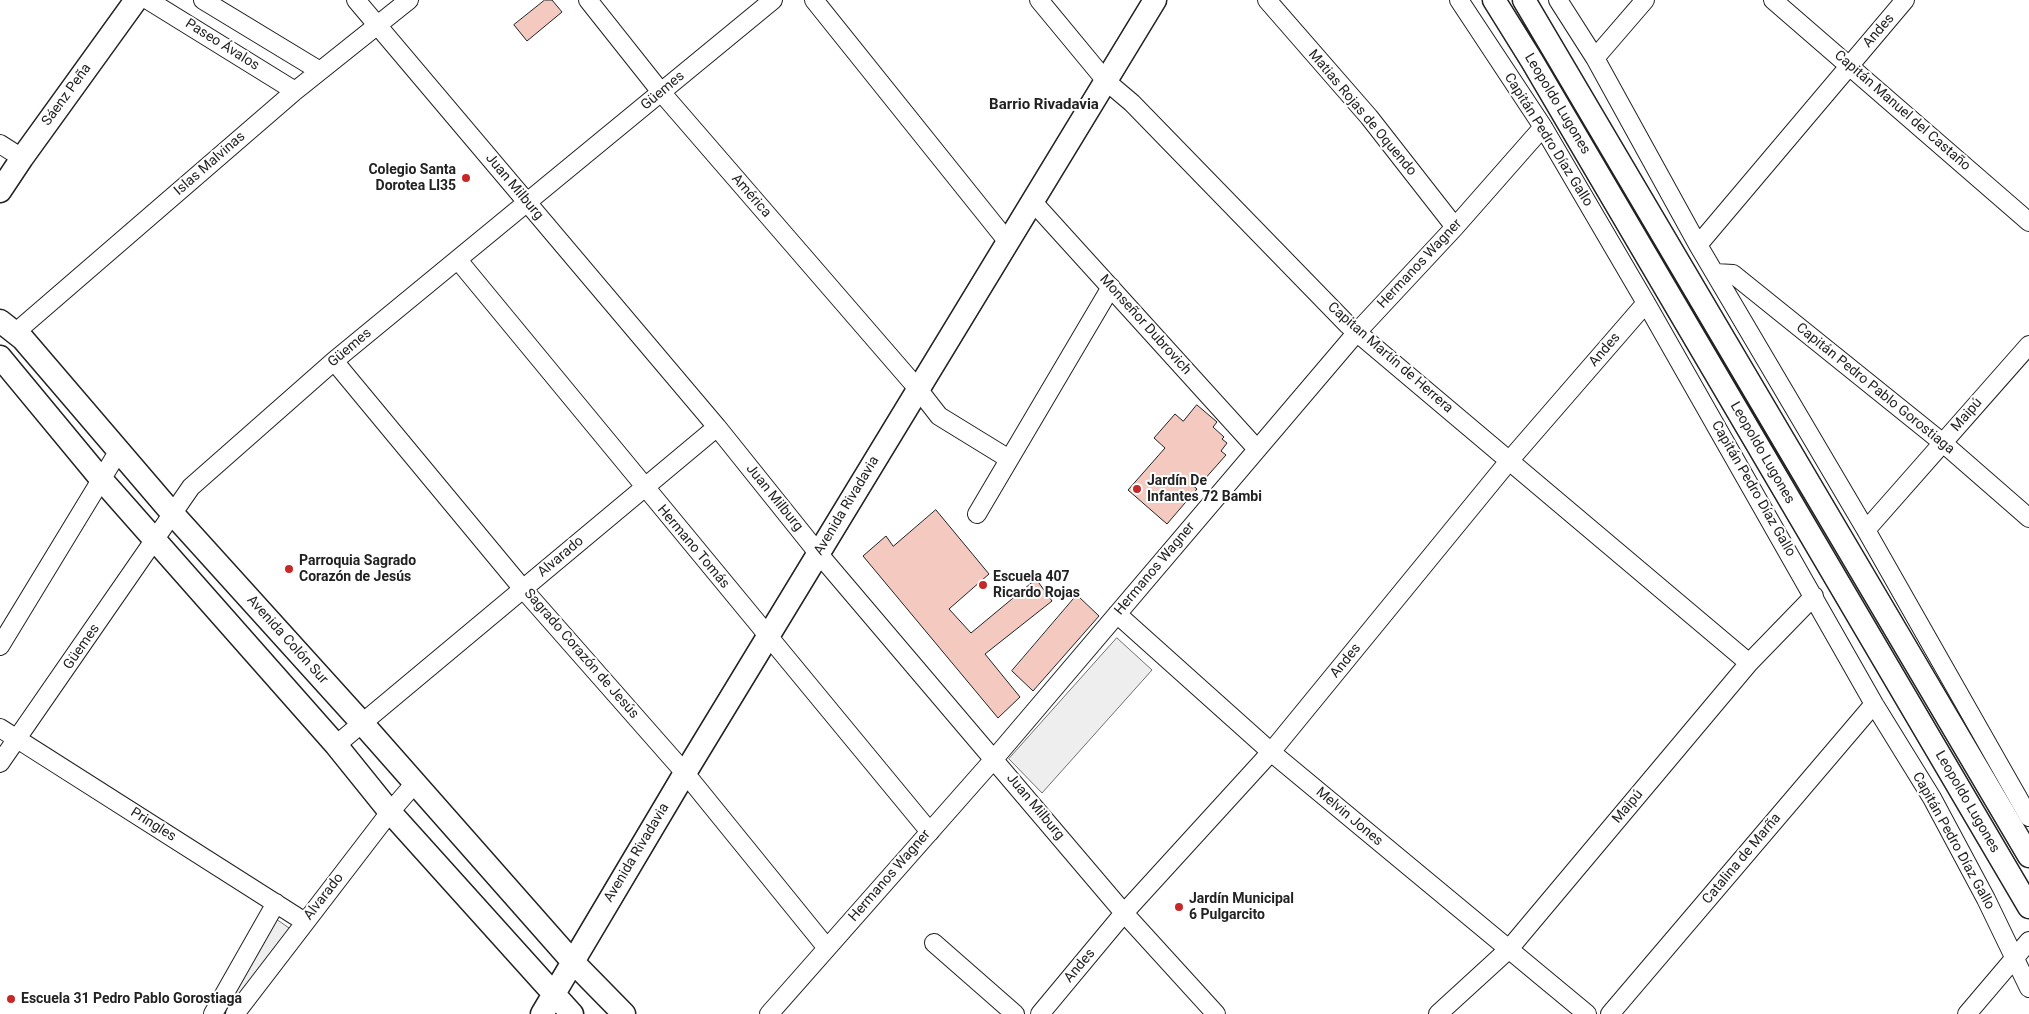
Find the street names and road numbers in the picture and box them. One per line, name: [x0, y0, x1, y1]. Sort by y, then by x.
street label: Andes: [1860, 11, 1898, 51]
street label: Paseo Ávalos: [182, 16, 262, 74]
street label: Matias Rojas de Oquendo: [1304, 46, 1420, 180]
street label: Capitán Manuel del Castaño: [1830, 47, 1974, 175]
street label: Leopoldo Lugones: [1520, 51, 1594, 157]
street label: Sáenz Peña: [39, 61, 95, 129]
street label: Güemes: [638, 68, 688, 114]
street label: Capitán Pedro Díaz Gallo: [1500, 70, 1596, 210]
street label: Islas Malvinas: [171, 129, 249, 199]
street label: Juan Milburg: [481, 150, 547, 224]
street label: América: [728, 171, 774, 221]
street label: Hermanos Wagner: [1374, 216, 1466, 312]
street label: Monseñor Dubrovich: [1096, 271, 1194, 379]
street label: Capitan Martín de Herrera: [1324, 299, 1456, 417]
street label: Capitán Pedro Pablo Gorostiaga: [1792, 320, 1958, 458]
street label: Güemes: [325, 325, 375, 371]
street label: Andes: [1586, 330, 1624, 370]
street label: Maipú: [1948, 395, 1986, 435]
street label: Leopoldo Lugones: [1726, 399, 1798, 507]
street label: Capitán Pedro Díaz Gallo: [1707, 418, 1799, 560]
street label: Avenida Rivadavia: [811, 453, 883, 559]
street label: Juan Milburg: [742, 461, 806, 535]
street label: Hermano Tomás: [653, 502, 733, 592]
street label: Hermanos Wagner: [1111, 519, 1199, 619]
street label: Alvarado: [535, 533, 587, 581]
street label: Sagrado Corazón de Jesús: [520, 586, 642, 722]
street label: Avenida Colón Sur: [243, 592, 331, 688]
street label: Güemes: [60, 621, 104, 673]
street label: Andes: [1327, 640, 1365, 682]
street label: Leopoldo Lugones: [1931, 748, 2003, 856]
street label: Juan Milburg: [1002, 770, 1068, 844]
street label: Capitán Pedro Díaz Gallo: [1908, 770, 1998, 912]
street label: Melvin Jones: [1312, 784, 1386, 850]
street label: Maipú: [1609, 787, 1647, 827]
street label: Avenida Rivadavia: [601, 800, 673, 906]
street label: Pringles: [127, 804, 179, 846]
street label: Catalina de Marña: [1699, 810, 1785, 908]
street label: Hermanos Wagner: [846, 827, 934, 925]
street label: Alvarado: [301, 870, 347, 924]
street label: Andes: [1061, 946, 1099, 986]

